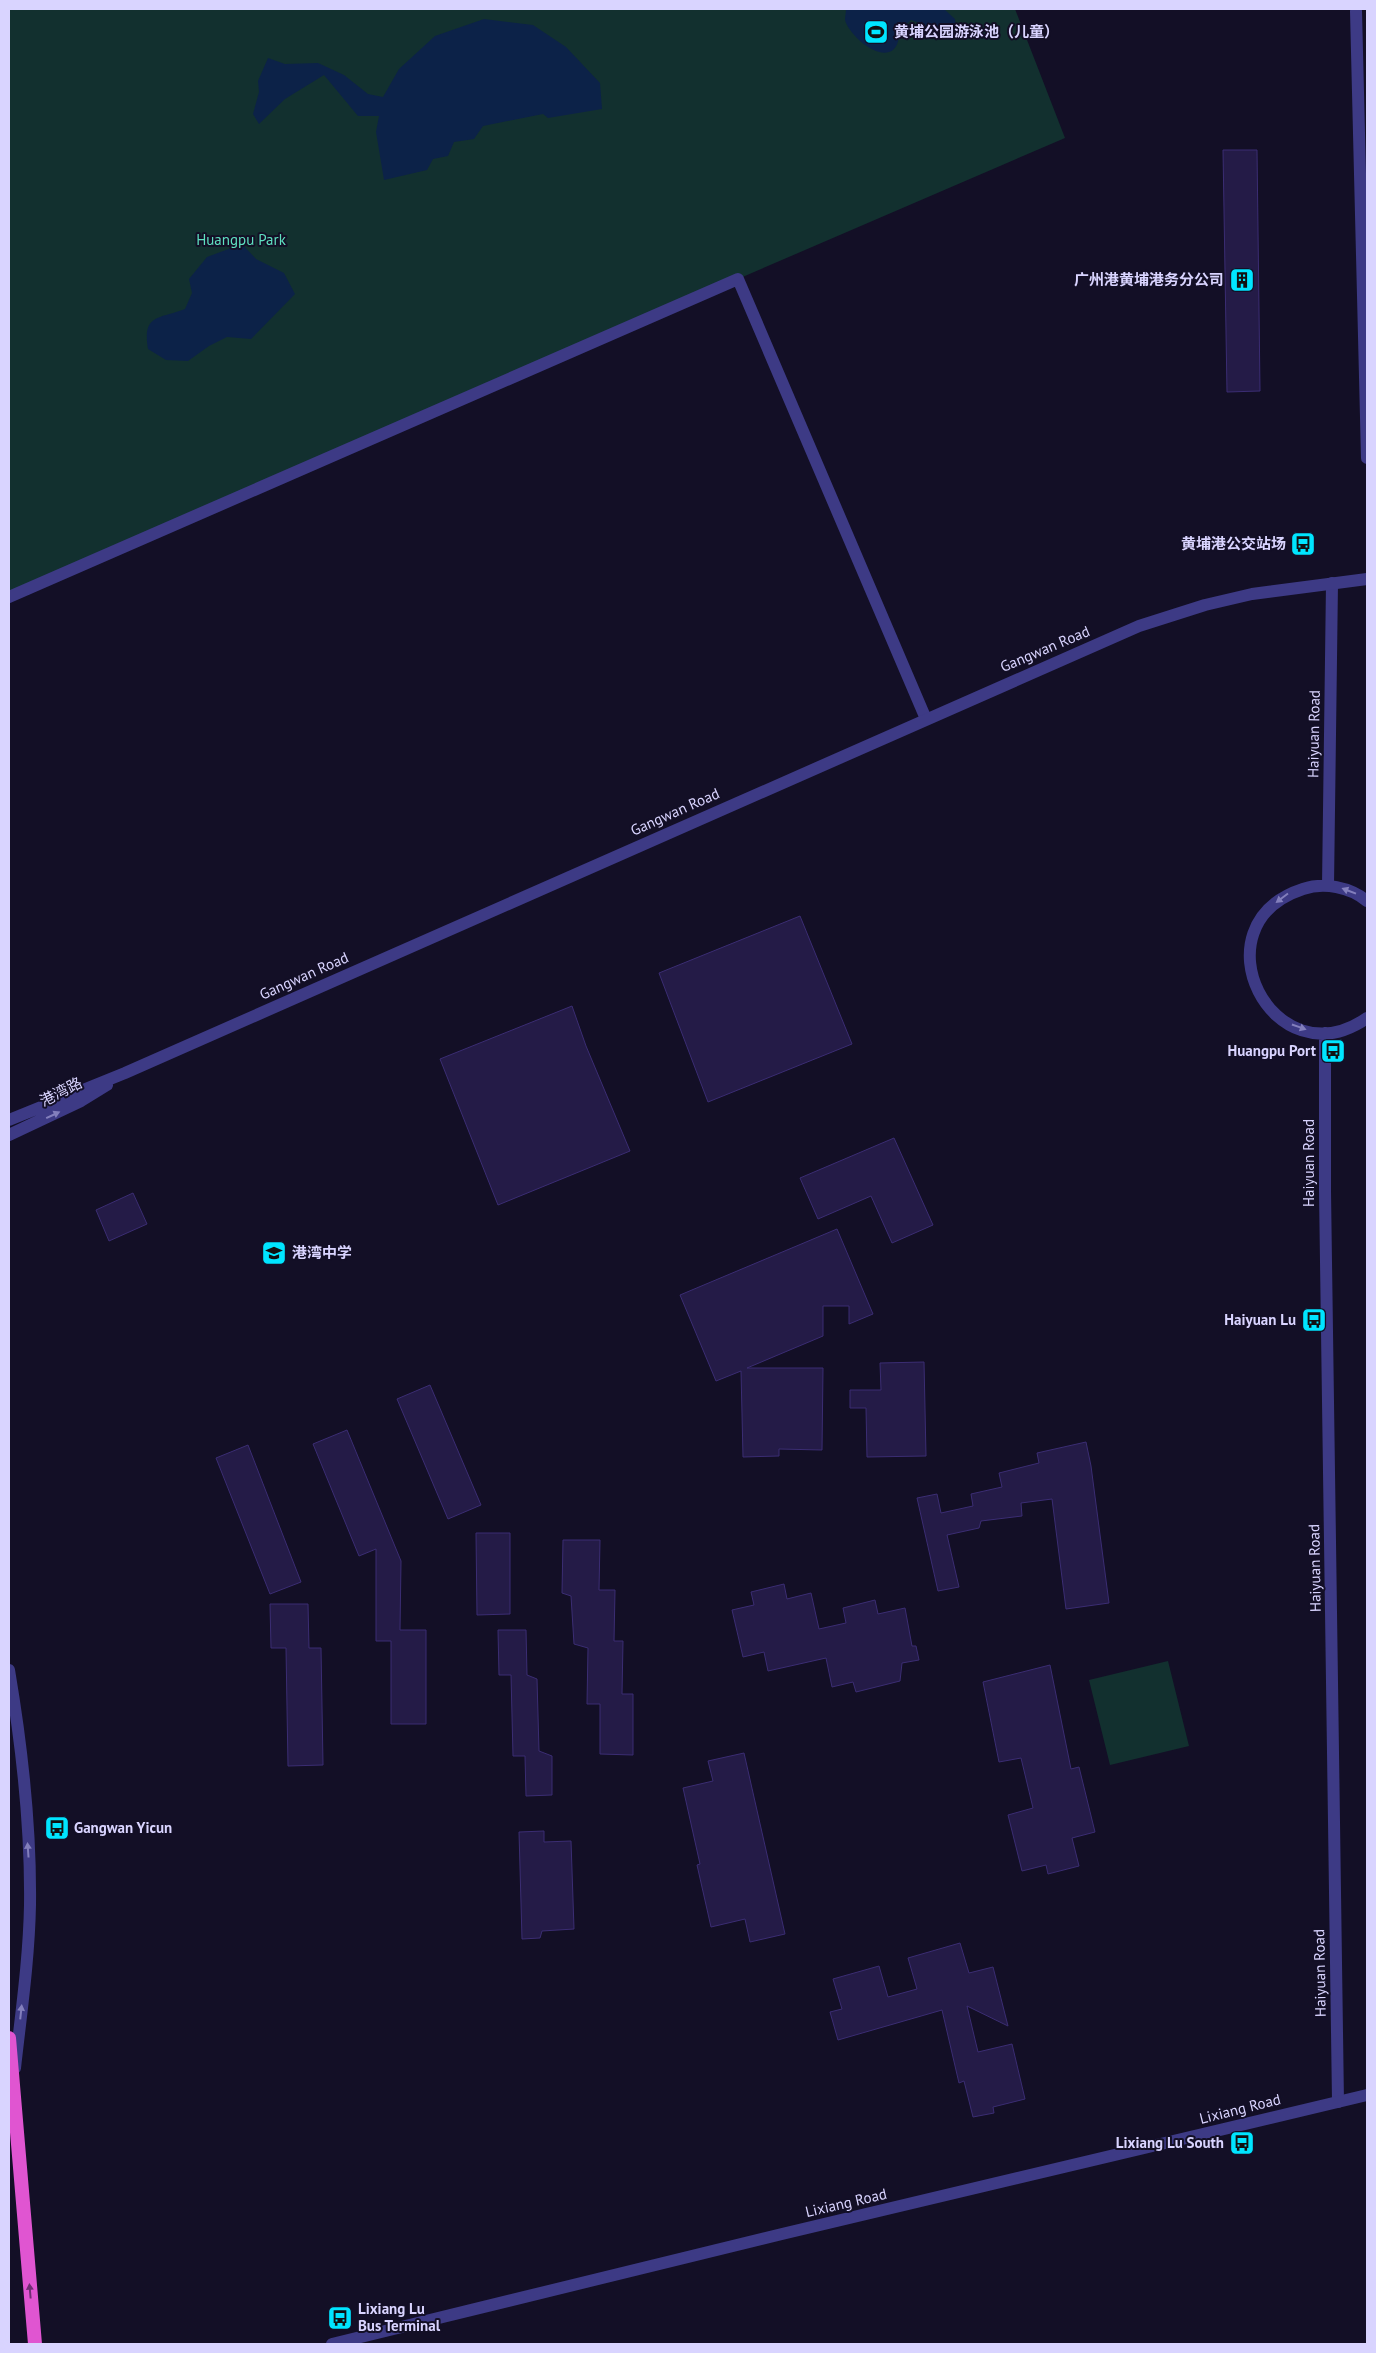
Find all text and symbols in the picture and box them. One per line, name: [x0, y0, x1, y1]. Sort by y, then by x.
sports icon: 黄埔公园游泳池（儿童）: [863, 19, 889, 45]
place label: 黄埔公园游泳池（儿童）: [894, 22, 1059, 41]
park label: Huangpu Park: [196, 230, 287, 249]
building icon: 广州港黄埔港务分公司: [1229, 267, 1255, 293]
place label: 广州港黄埔港务分公司: [1074, 270, 1224, 289]
bus stop icon: 黄埔港公交站场: [1290, 531, 1316, 557]
place label: 黄埔港公交站场: [1181, 534, 1286, 553]
street label: Gangwan Road: [997, 621, 1092, 676]
street label: Haiyuan Road: [1303, 690, 1324, 778]
street label: Gangwan Road: [627, 783, 722, 840]
one-way arrow: [1341, 887, 1356, 895]
one-way arrow: [1276, 893, 1289, 904]
street label: Gangwan Road: [256, 947, 351, 1004]
one-way arrow: [1292, 1023, 1307, 1031]
bus stop icon: Huangpu Port: [1320, 1038, 1346, 1064]
place label: Huangpu Port: [1227, 1041, 1317, 1060]
street label: 港湾路: [36, 1073, 85, 1110]
one-way arrow: [46, 1110, 60, 1118]
street label: Haiyuan Road: [1299, 1119, 1318, 1207]
school or university icon: 港湾中学: [261, 1240, 287, 1266]
place label: 港湾中学: [292, 1243, 352, 1262]
bus stop icon: Haiyuan Lu: [1301, 1307, 1327, 1333]
place label: Haiyuan Lu: [1224, 1310, 1296, 1329]
street label: Haiyuan Road: [1304, 1524, 1325, 1612]
bus stop icon: Gangwan Yicun: [44, 1815, 70, 1841]
place label: Gangwan Yicun: [74, 1818, 172, 1837]
one-way arrow: [24, 1842, 32, 1858]
street label: Haiyuan Road: [1309, 1929, 1330, 2017]
one-way arrow: [17, 2004, 25, 2020]
street label: Lixiang Road: [1197, 2089, 1282, 2128]
bus stop icon: Lixiang Lu South: [1229, 2130, 1255, 2156]
place label: Lixiang Lu South: [1116, 2133, 1224, 2152]
street label: Lixiang Road: [803, 2184, 888, 2221]
one-way arrow: [26, 2283, 34, 2299]
place label: Lixiang Lu Bus Terminal: [358, 2299, 441, 2335]
bus stop icon: Lixiang Lu Bus Terminal: [327, 2305, 353, 2331]

